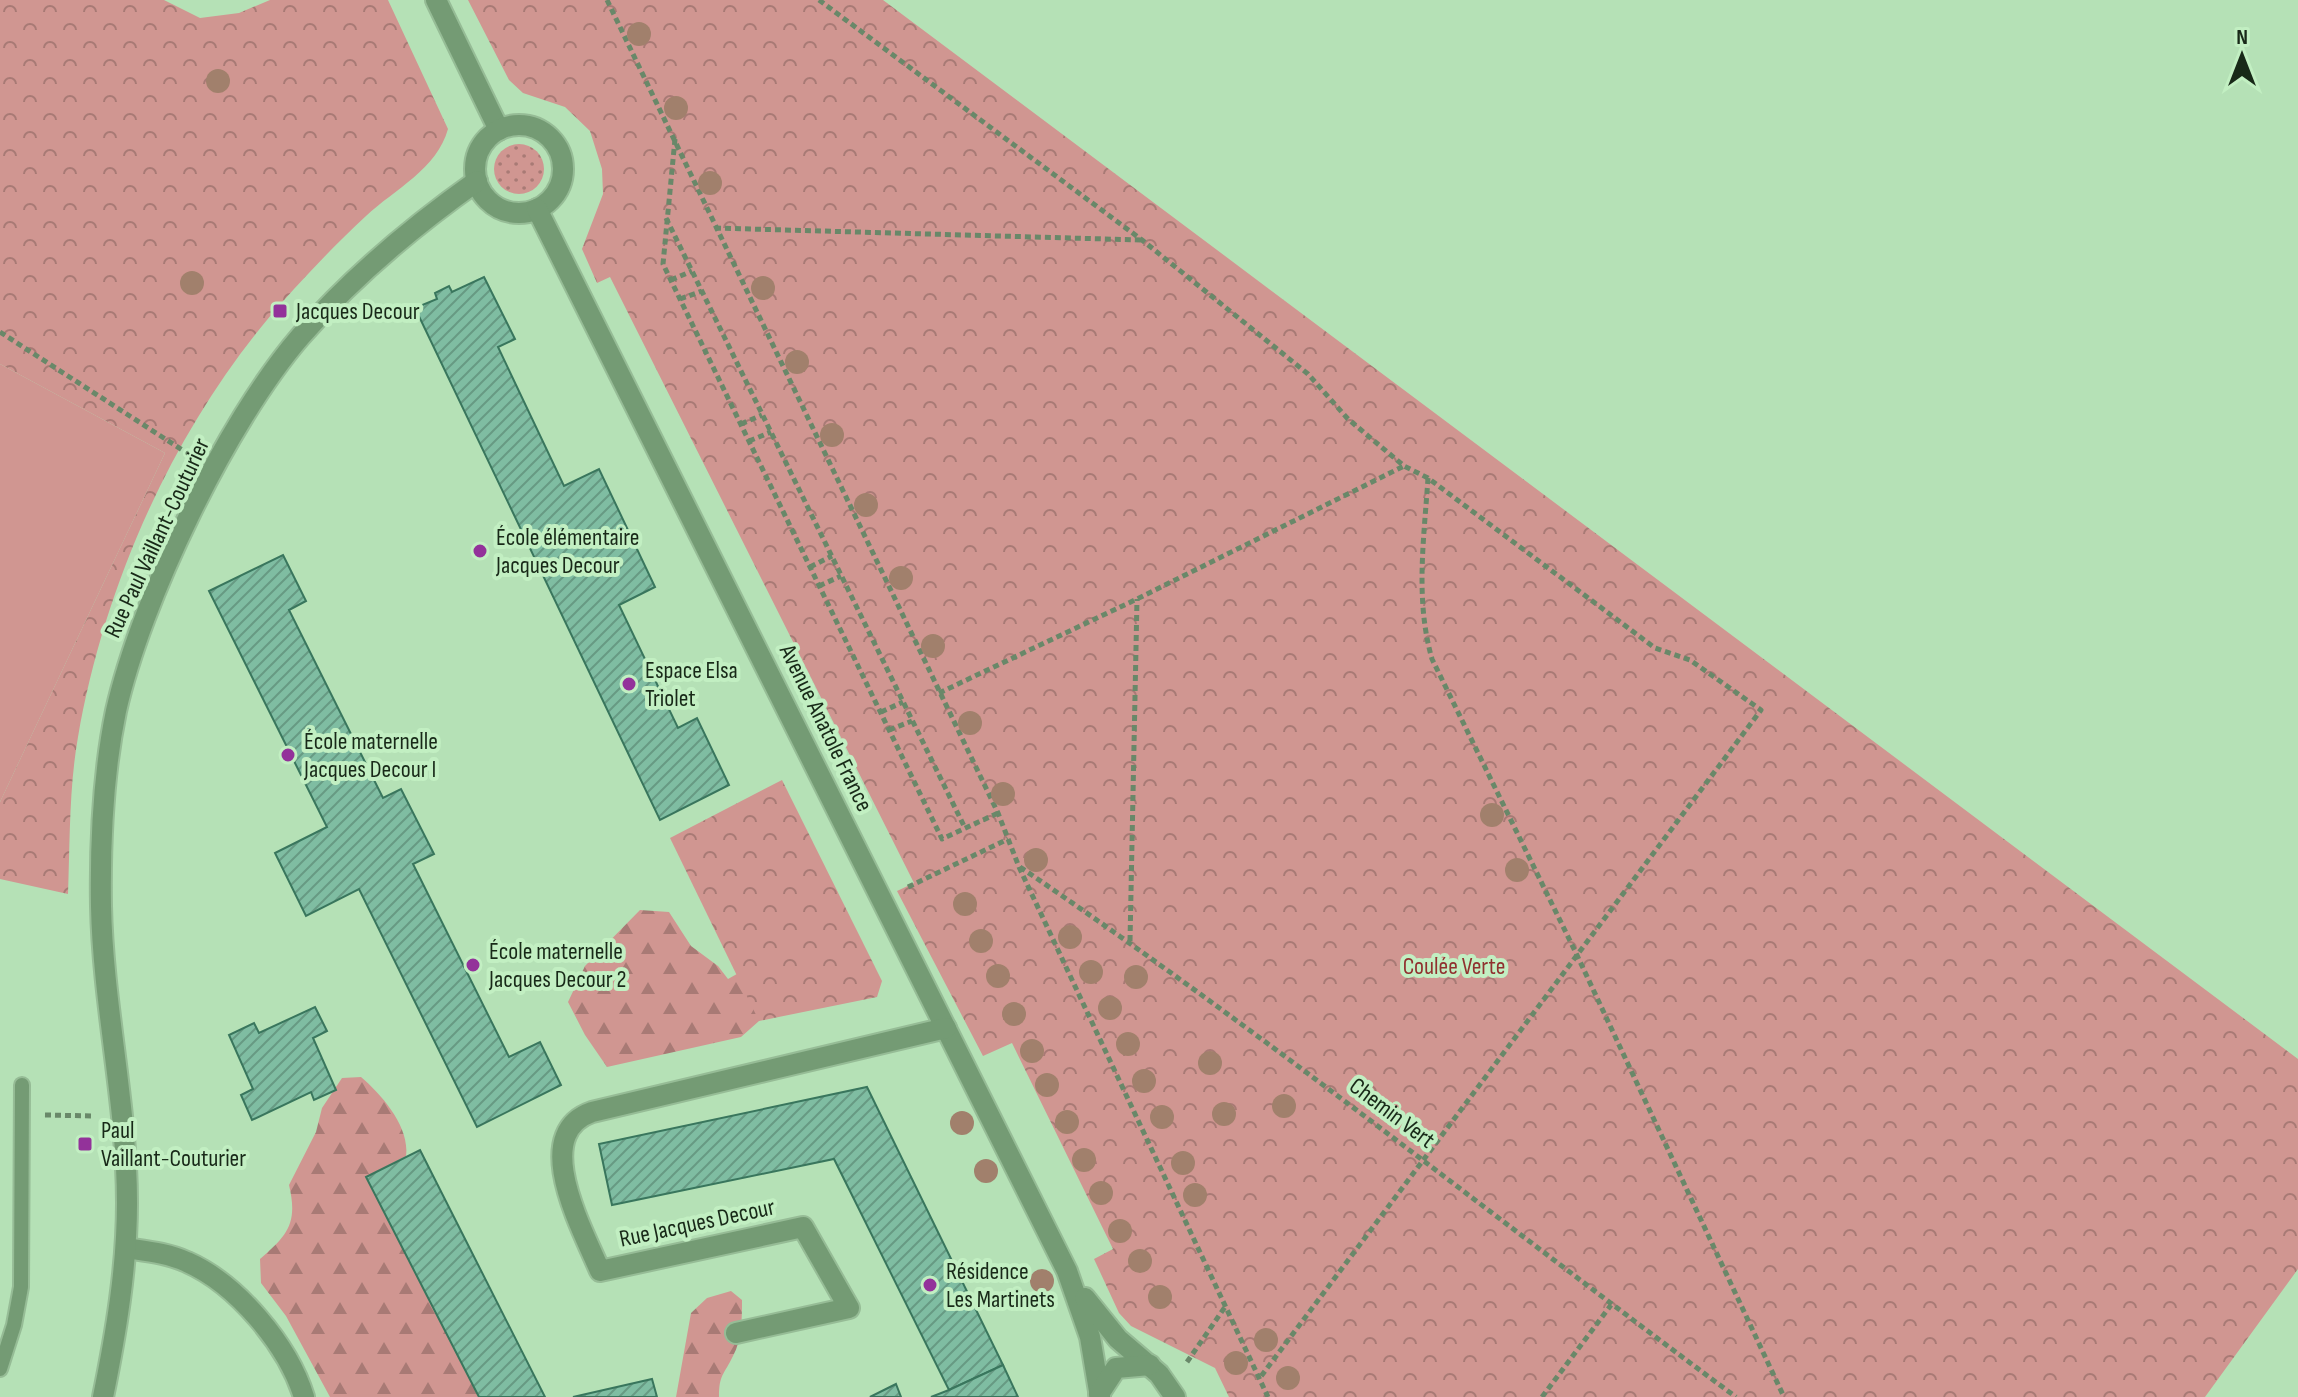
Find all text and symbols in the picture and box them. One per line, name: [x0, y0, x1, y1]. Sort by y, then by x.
north arrow: [2202, 16, 2282, 96]
text: N: [2236, 24, 2248, 51]
place label: Jacques Decour: [295, 297, 420, 326]
marker: Jacques Decour: [271, 302, 289, 320]
street label: Rue Paul Vaillant-Couturier: [98, 433, 216, 643]
place label: École élémentaire Jacques Decour: [495, 523, 639, 580]
marker: École élémentaire Jacques Decour: [471, 542, 489, 560]
street label: Avenue Anatole France: [773, 639, 879, 816]
place label: Espace Elsa Triolet: [645, 656, 738, 713]
marker: Espace Elsa Triolet: [620, 675, 638, 693]
place label: École maternelle Jacques Decour I: [303, 727, 438, 784]
marker: École maternelle Jacques Decour I: [279, 746, 297, 764]
place label: École maternelle Jacques Decour 2: [488, 937, 626, 994]
park label: Coulée Verte: [1403, 952, 1505, 981]
marker: École maternelle Jacques Decour 2: [464, 956, 482, 974]
street label: Chemin Vert: [1343, 1071, 1441, 1155]
place label: Paul Vaillant-Couturier: [101, 1116, 246, 1173]
marker: Paul Vaillant-Couturier: [76, 1135, 94, 1153]
street label: Rue Jacques Decour: [617, 1192, 777, 1254]
place label: Résidence Les Martinets: [946, 1257, 1055, 1314]
marker: Résidence Les Martinets: [921, 1276, 939, 1294]

